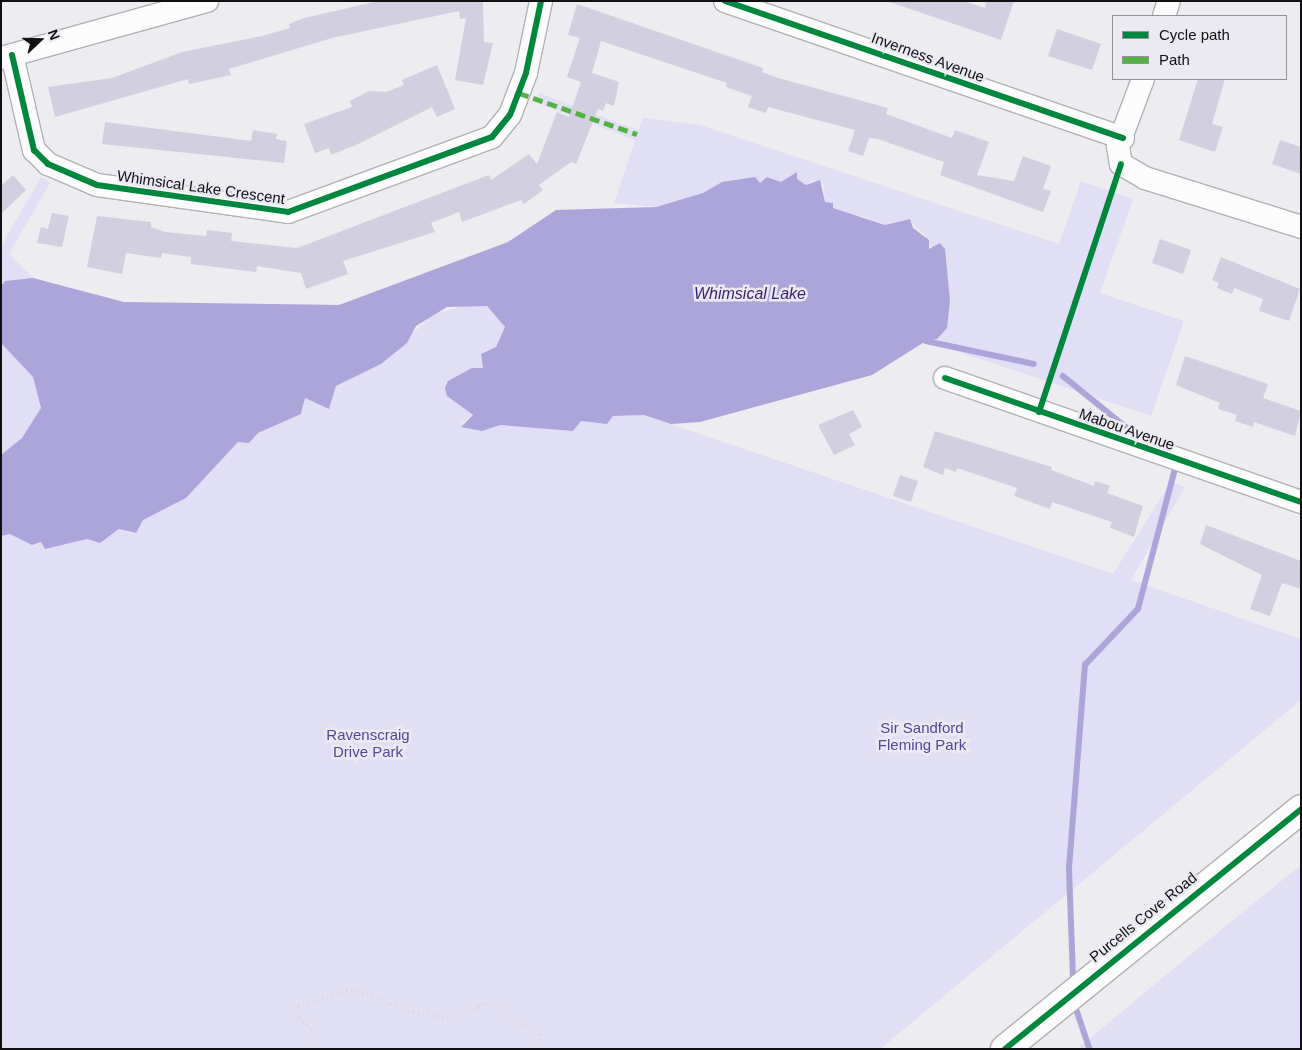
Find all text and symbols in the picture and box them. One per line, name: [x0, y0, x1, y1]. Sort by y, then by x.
north arrow: [15, 15, 65, 65]
legend: [1112, 15, 1287, 80]
text: Cycle path: [1159, 26, 1230, 43]
text: N: [45, 27, 63, 42]
street label: Inverness Avenue: [869, 28, 987, 86]
text: Path: [1159, 51, 1190, 68]
street label: Whimsical Lake Crescent: [116, 166, 286, 208]
water label: Whimsical Lake: [694, 284, 806, 304]
street label: Mabou Avenue: [1076, 404, 1178, 454]
park label: Sir Sandford Fleming Park: [878, 718, 966, 753]
park label: Ravenscraig Drive Park: [326, 725, 410, 760]
street label: Purcells Cove Road: [1086, 868, 1200, 966]

